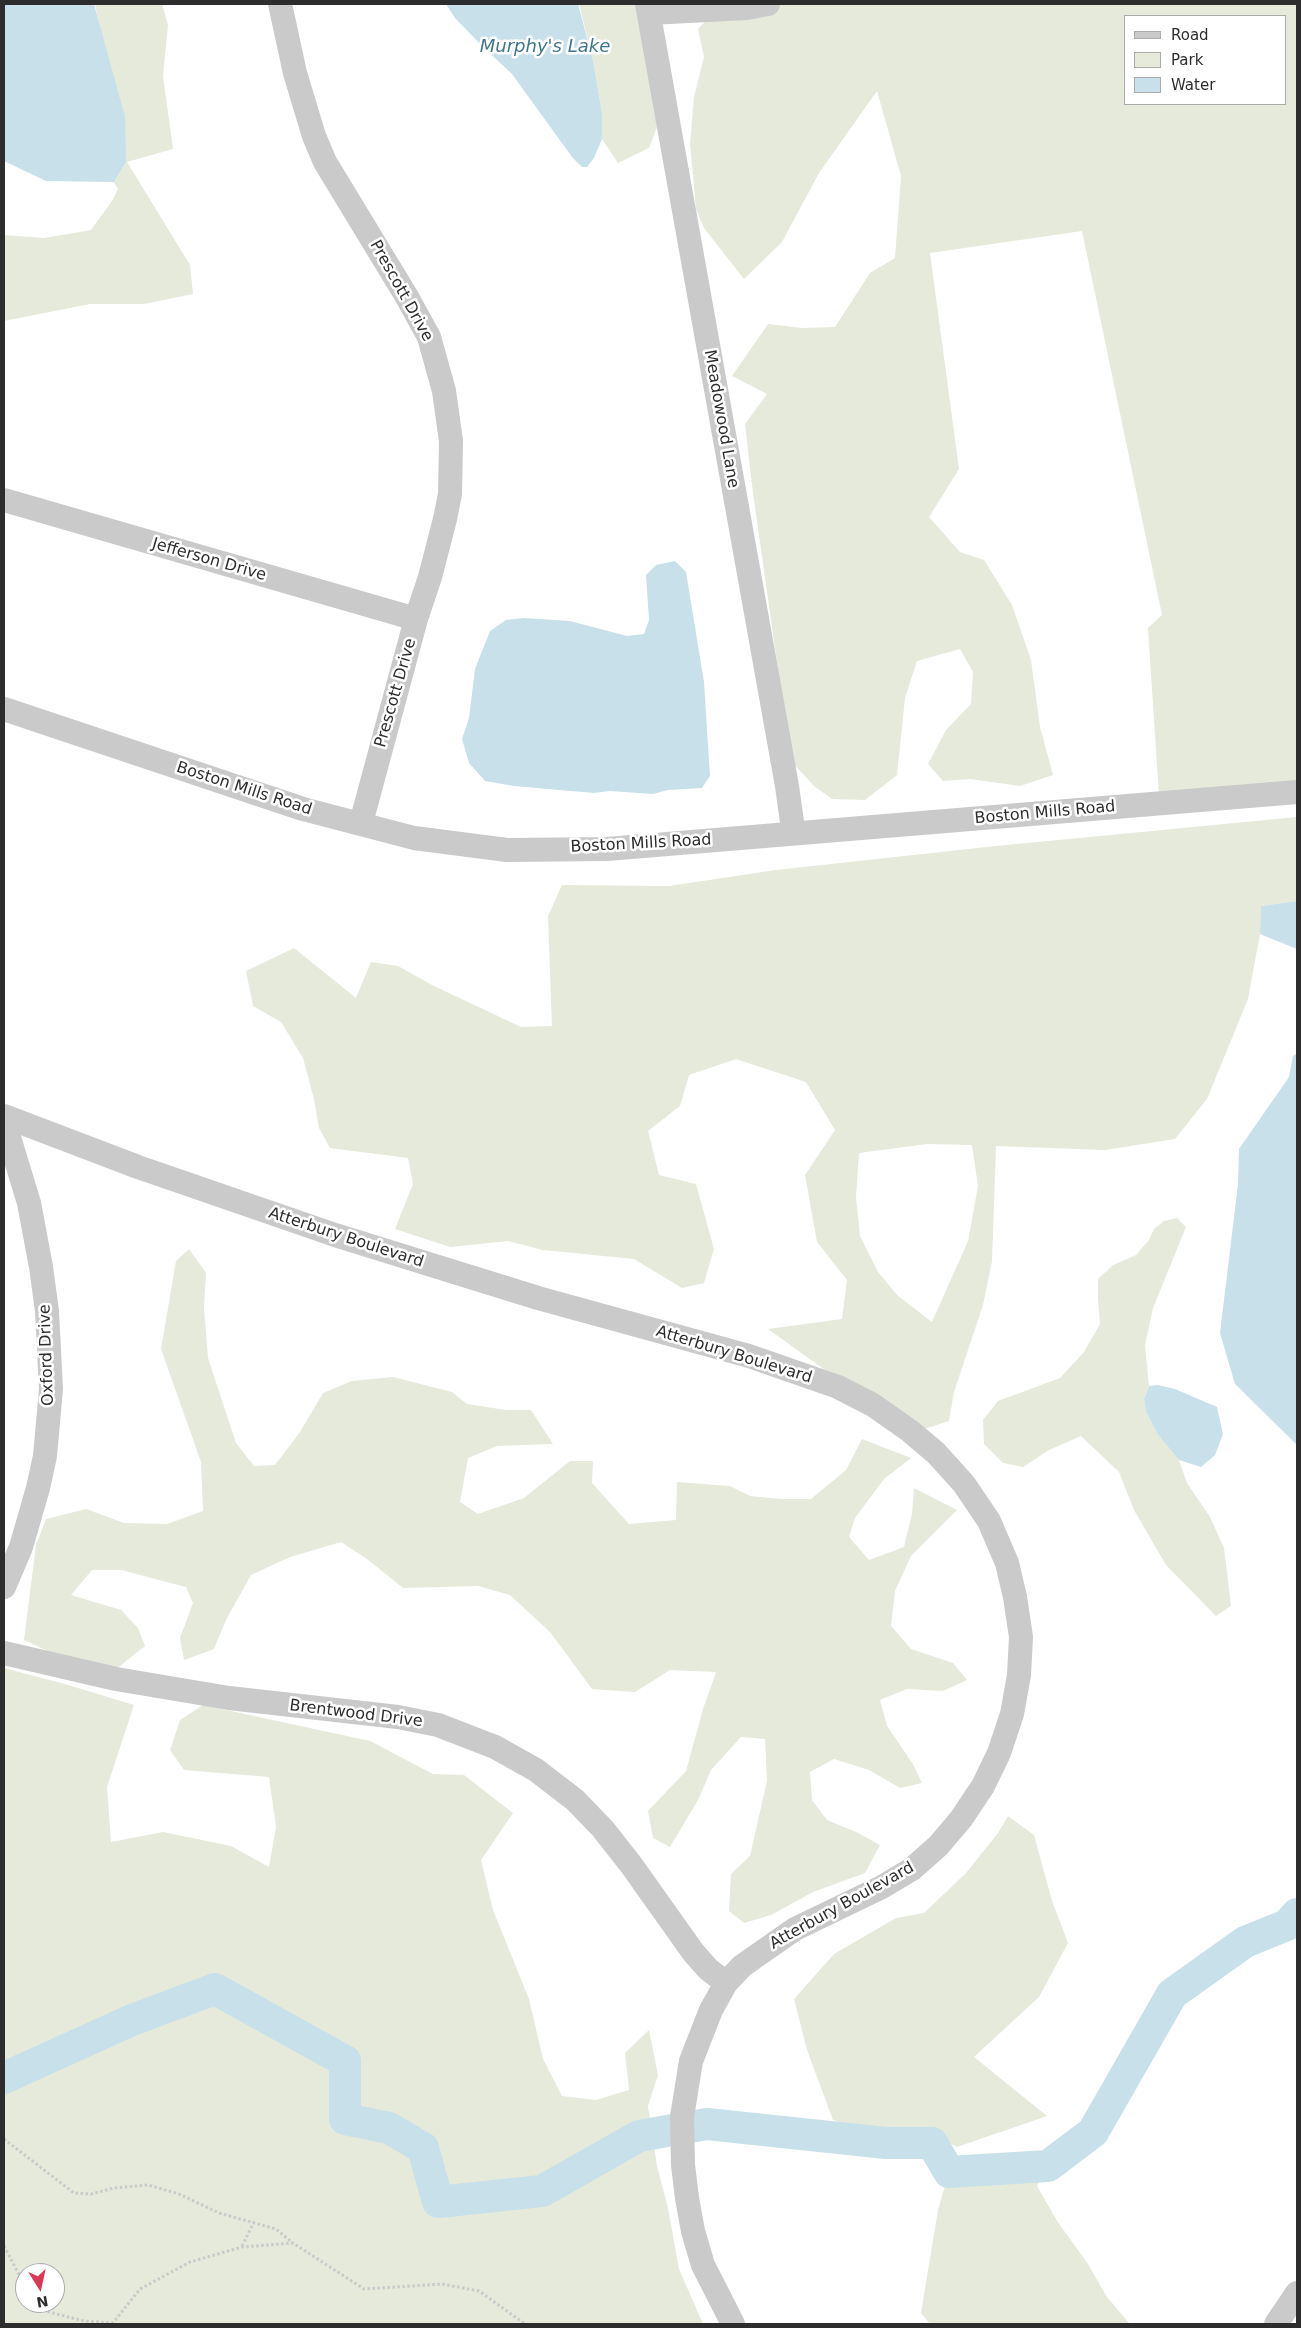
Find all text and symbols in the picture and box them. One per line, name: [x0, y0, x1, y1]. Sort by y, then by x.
legend: [1124, 15, 1286, 105]
text: Road: [1171, 26, 1209, 44]
water label: Murphy's Lake: [480, 36, 610, 58]
text: Park: [1171, 51, 1203, 69]
text: Water: [1171, 76, 1215, 94]
street label: Prescott Drive: [365, 237, 437, 345]
street label: Meadowood Lane: [699, 348, 743, 490]
street label: Jefferson Drive: [150, 535, 268, 585]
street label: Prescott Drive: [371, 636, 421, 750]
street label: Boston Mills Road: [174, 758, 314, 820]
street label: Boston Mills Road: [974, 797, 1116, 829]
street label: Boston Mills Road: [570, 831, 712, 857]
street label: Atterbury Boulevard: [266, 1204, 426, 1272]
street label: Oxford Drive: [36, 1304, 58, 1406]
street label: Atterbury Boulevard: [654, 1322, 814, 1388]
street label: Brentwood Drive: [288, 1696, 424, 1732]
street label: Atterbury Boulevard: [767, 1858, 917, 1954]
north arrow: [15, 2263, 65, 2313]
text: N: [35, 2293, 50, 2311]

